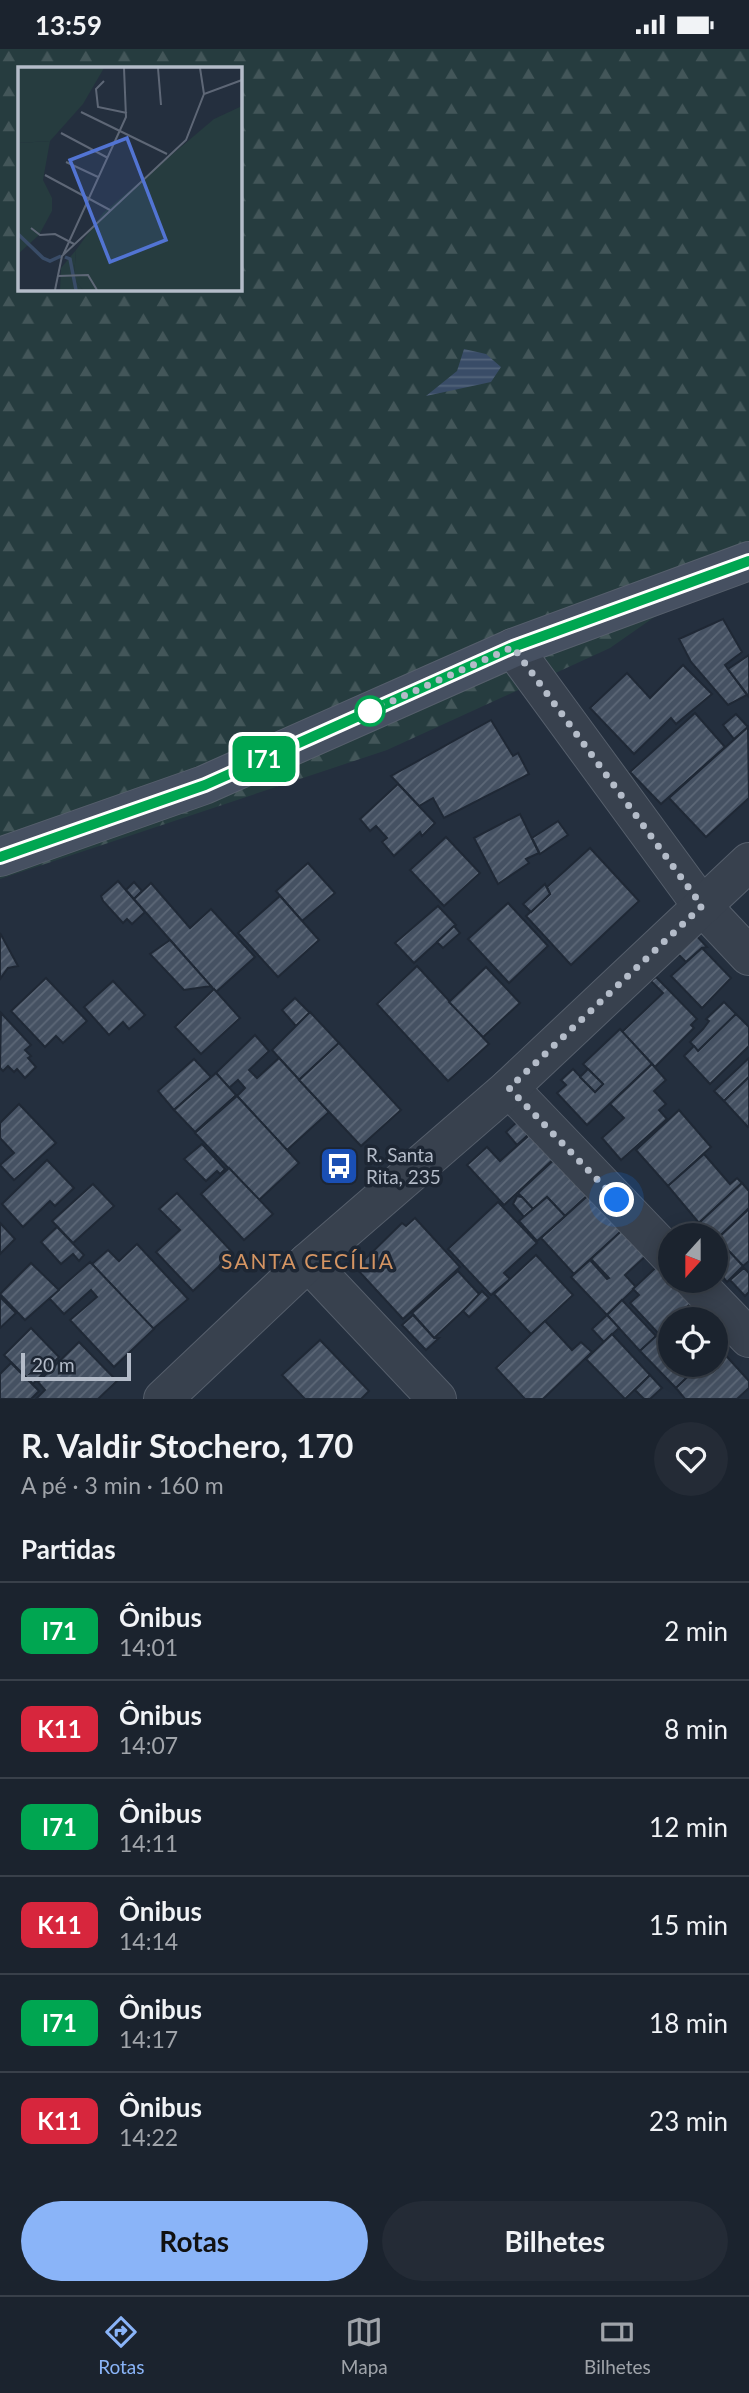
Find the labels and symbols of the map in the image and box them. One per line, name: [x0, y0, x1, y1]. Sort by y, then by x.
inset map: [18, 67, 242, 291]
unlabelled marker: [355, 696, 385, 726]
line badge: I71: [224, 736, 304, 782]
place label: R. Santa Rita, 235: [366, 1143, 441, 1188]
bus stop icon: R. Santa Rita, 235: [318, 1145, 360, 1187]
your location: [599, 1182, 634, 1217]
north arrow: [658, 1223, 728, 1293]
district label: SANTA CECÍLIA: [221, 1248, 395, 1273]
scale bar: [21, 1350, 131, 1382]

